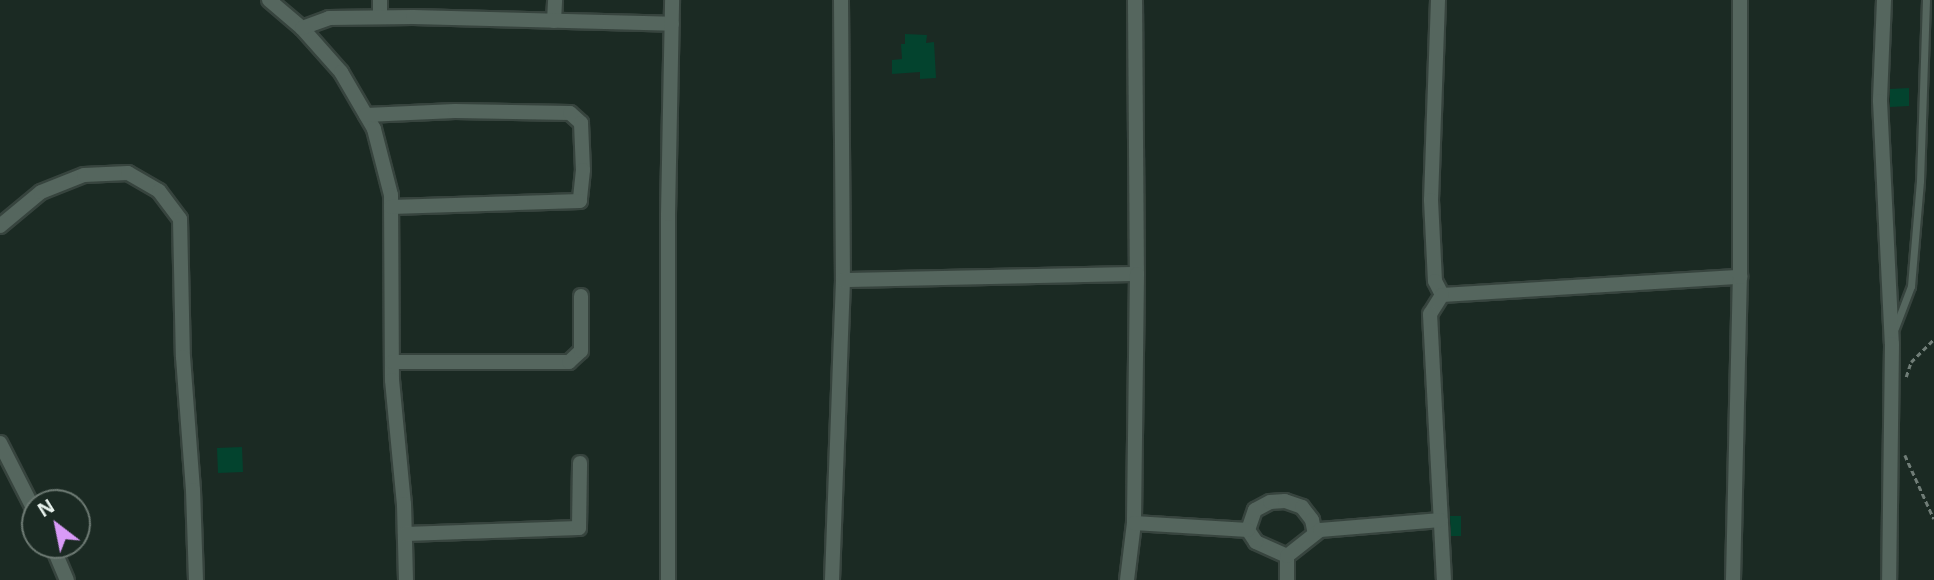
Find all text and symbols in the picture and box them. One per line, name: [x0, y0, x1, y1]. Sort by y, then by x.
north arrow: [21, 489, 91, 559]
text: N: [32, 493, 59, 523]

